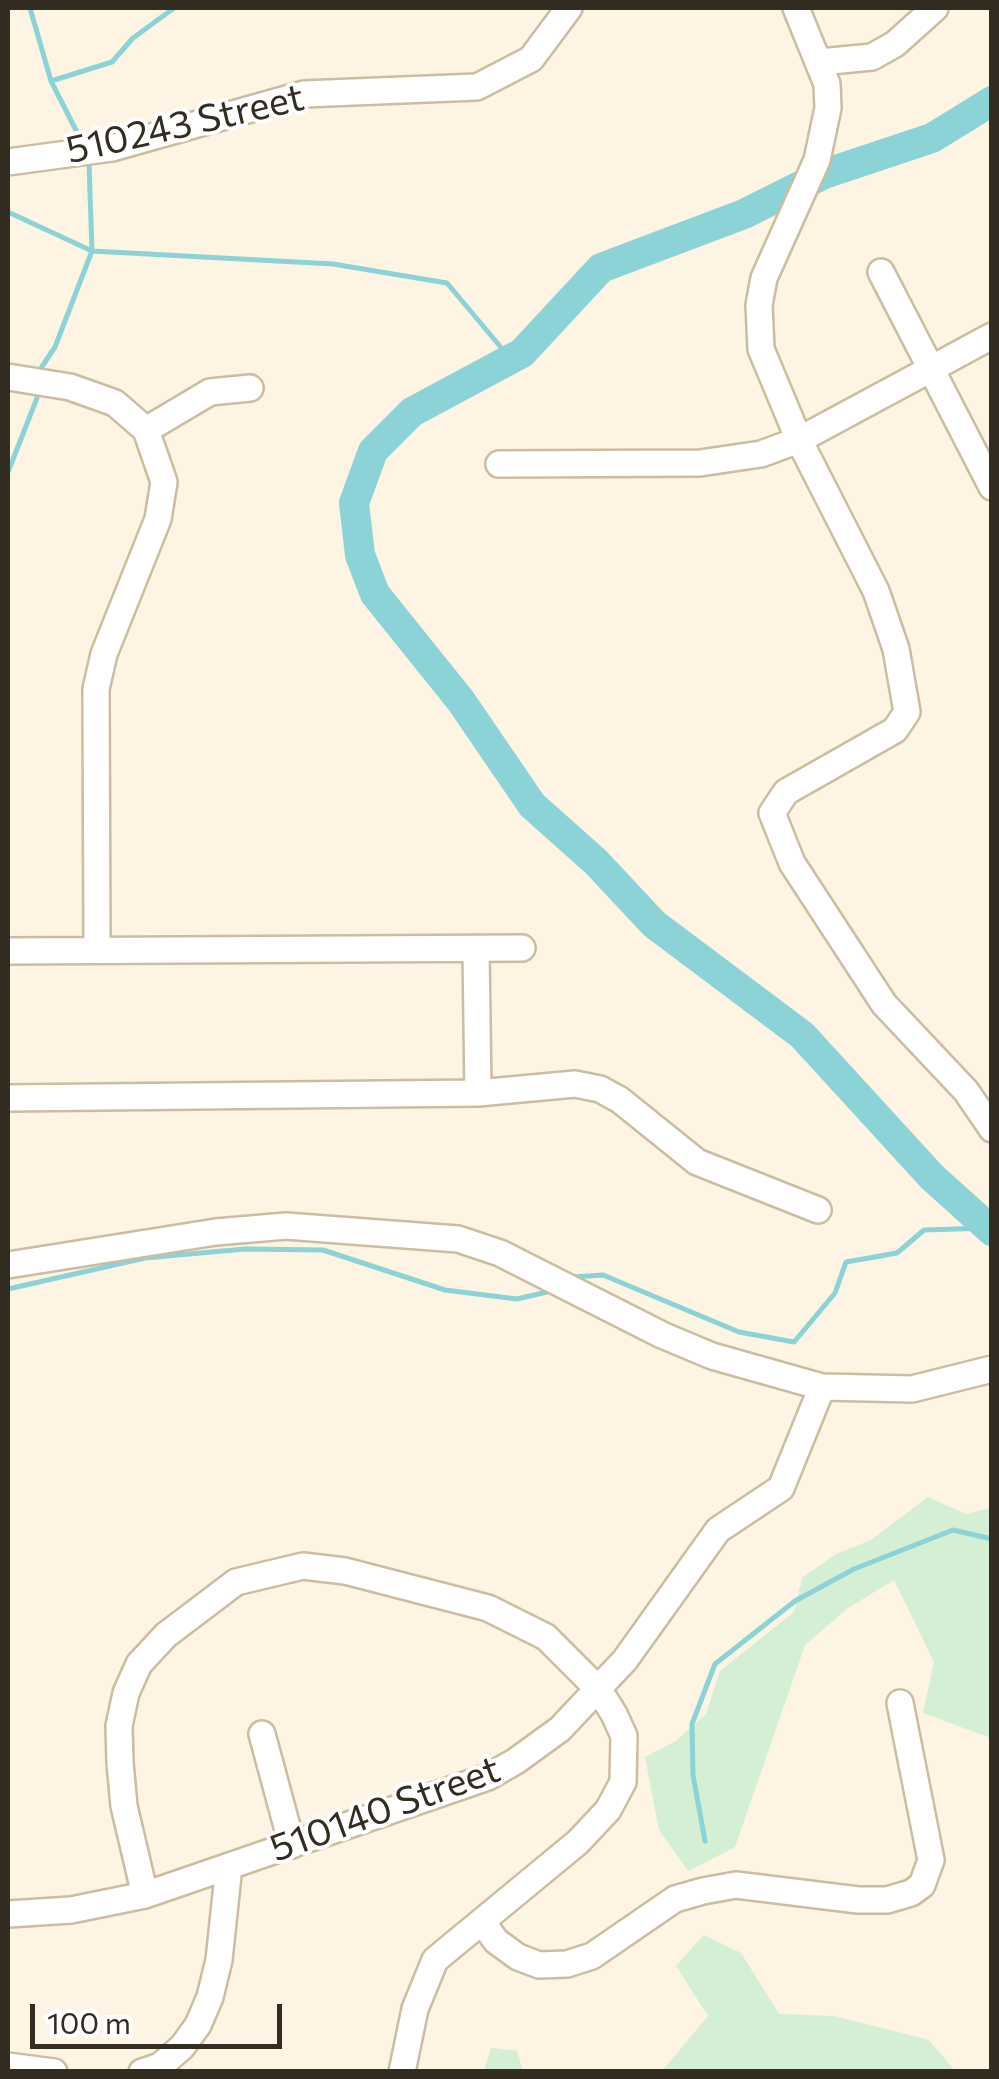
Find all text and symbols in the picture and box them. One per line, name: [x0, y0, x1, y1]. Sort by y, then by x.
street label: 510243 Street: [62, 75, 308, 173]
street label: 510140 Street: [264, 1746, 506, 1872]
scale bar: [35, 1984, 288, 2046]
text: 100 m: [47, 2003, 131, 2040]

